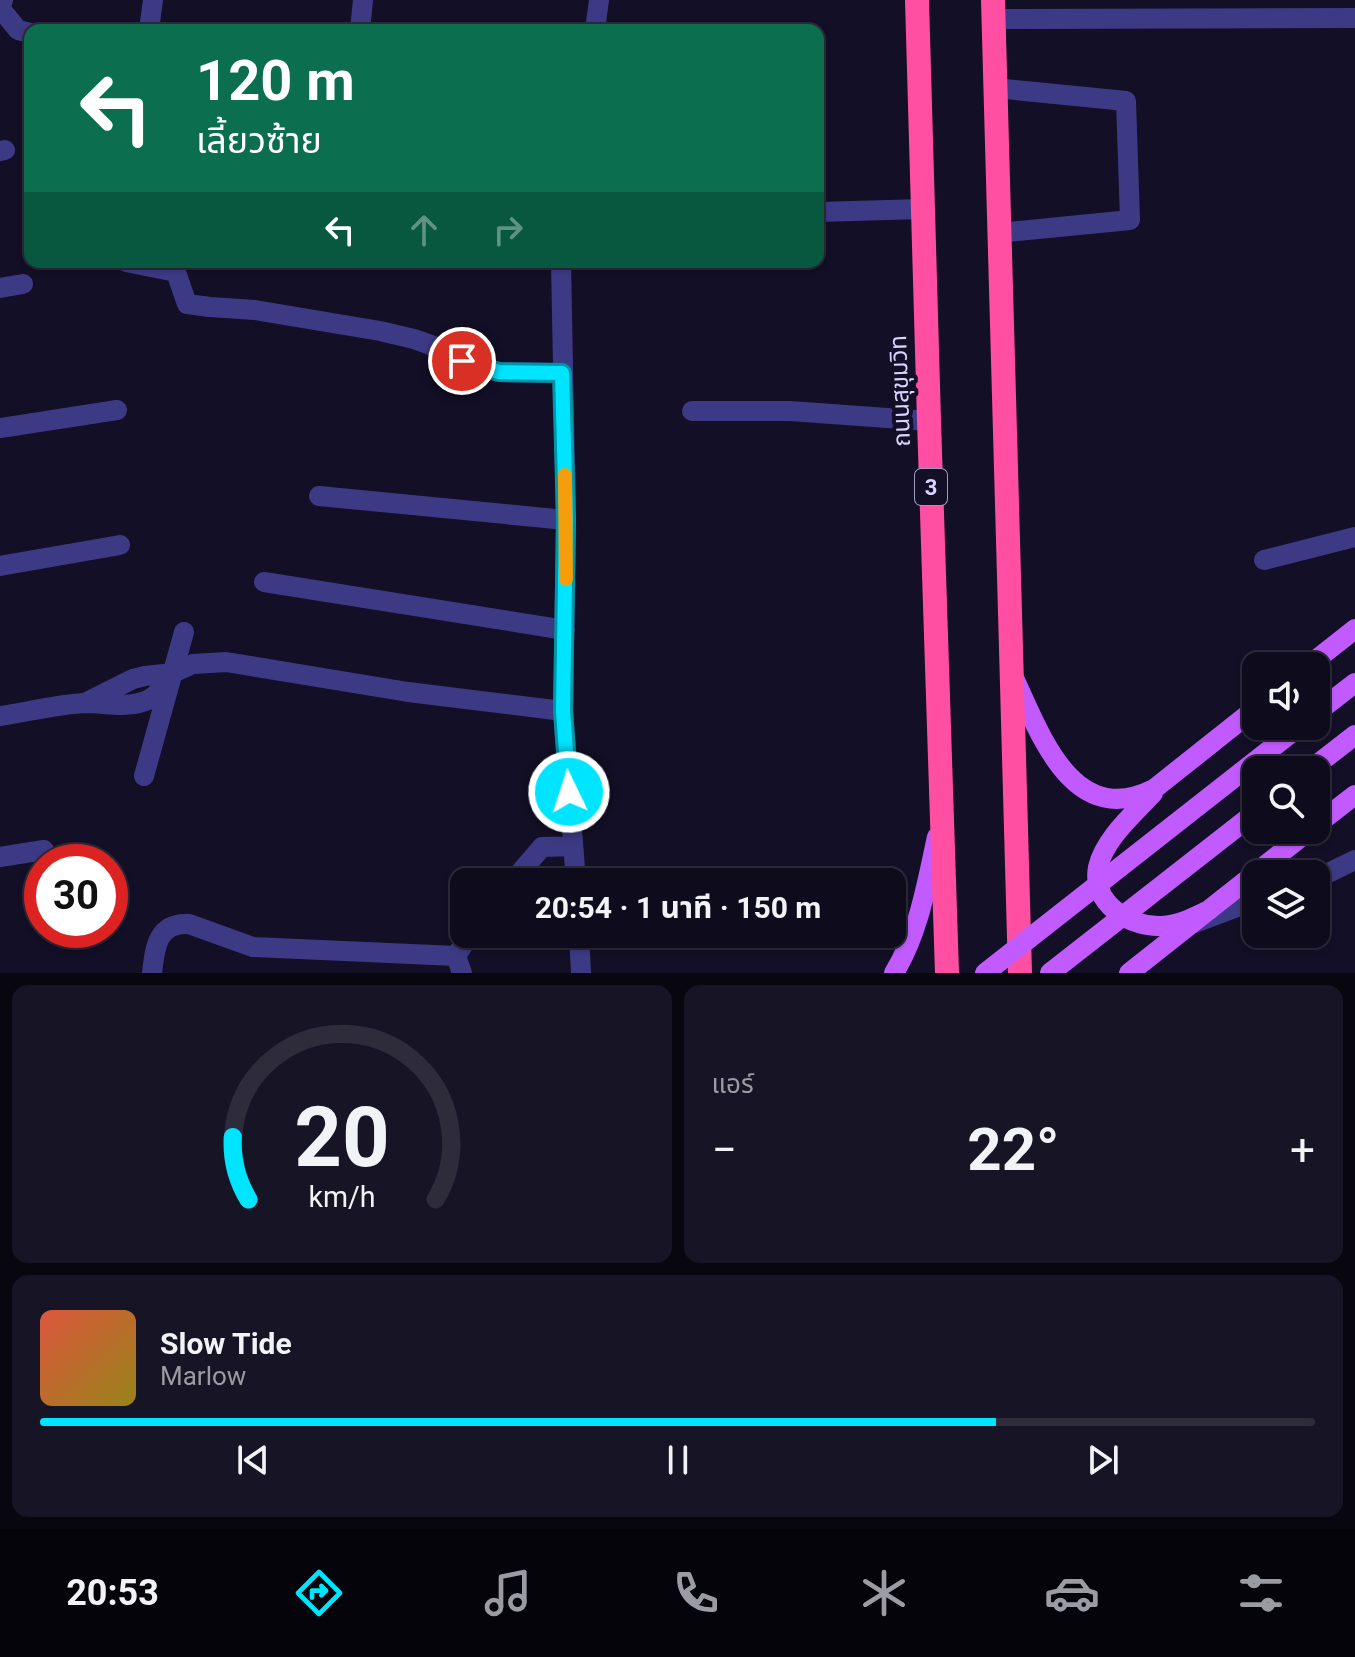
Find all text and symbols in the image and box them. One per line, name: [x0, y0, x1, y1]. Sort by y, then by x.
text: 120 m: [196, 48, 355, 114]
icon: left: [64, 56, 168, 160]
text: เลี้ยวซ้าย: [196, 120, 322, 162]
icon: left: [318, 208, 362, 252]
icon: ahead: [402, 208, 446, 252]
icon: right: [486, 208, 530, 252]
pin: [428, 327, 496, 395]
street label: ถนนสุขุมวิท: [884, 335, 917, 447]
icon: arrive: [440, 339, 484, 383]
road number: 3: [915, 469, 947, 505]
map controls: [1242, 652, 1330, 948]
button: sound: [1242, 652, 1330, 740]
position arrow: [527, 750, 611, 834]
button: search: [1242, 756, 1330, 844]
speed limit sign: 30: [24, 844, 128, 948]
button: layers: [1242, 860, 1330, 948]
text: 20:54 · 1 นาที · 150 m: [535, 890, 821, 925]
text: แอร์: [712, 1069, 754, 1099]
text: 20: [294, 1089, 389, 1186]
text: 22°: [967, 1114, 1059, 1185]
text: −: [712, 1124, 737, 1176]
text: +: [1290, 1124, 1315, 1176]
text: km/h: [308, 1180, 375, 1214]
text: Slow Tide: [160, 1326, 292, 1361]
text: Marlow: [160, 1361, 246, 1391]
icon: previous: [231, 1438, 275, 1482]
icon: pause: [656, 1438, 700, 1482]
icon: next: [1081, 1438, 1125, 1482]
icon: directions: [291, 1565, 347, 1621]
icon: music: [480, 1565, 536, 1621]
icon: phone: [668, 1565, 724, 1621]
icon: climate: [856, 1565, 912, 1621]
icon: car: [1044, 1565, 1100, 1621]
icon: filters: [1233, 1565, 1289, 1621]
text: 20:53: [66, 1572, 159, 1614]

